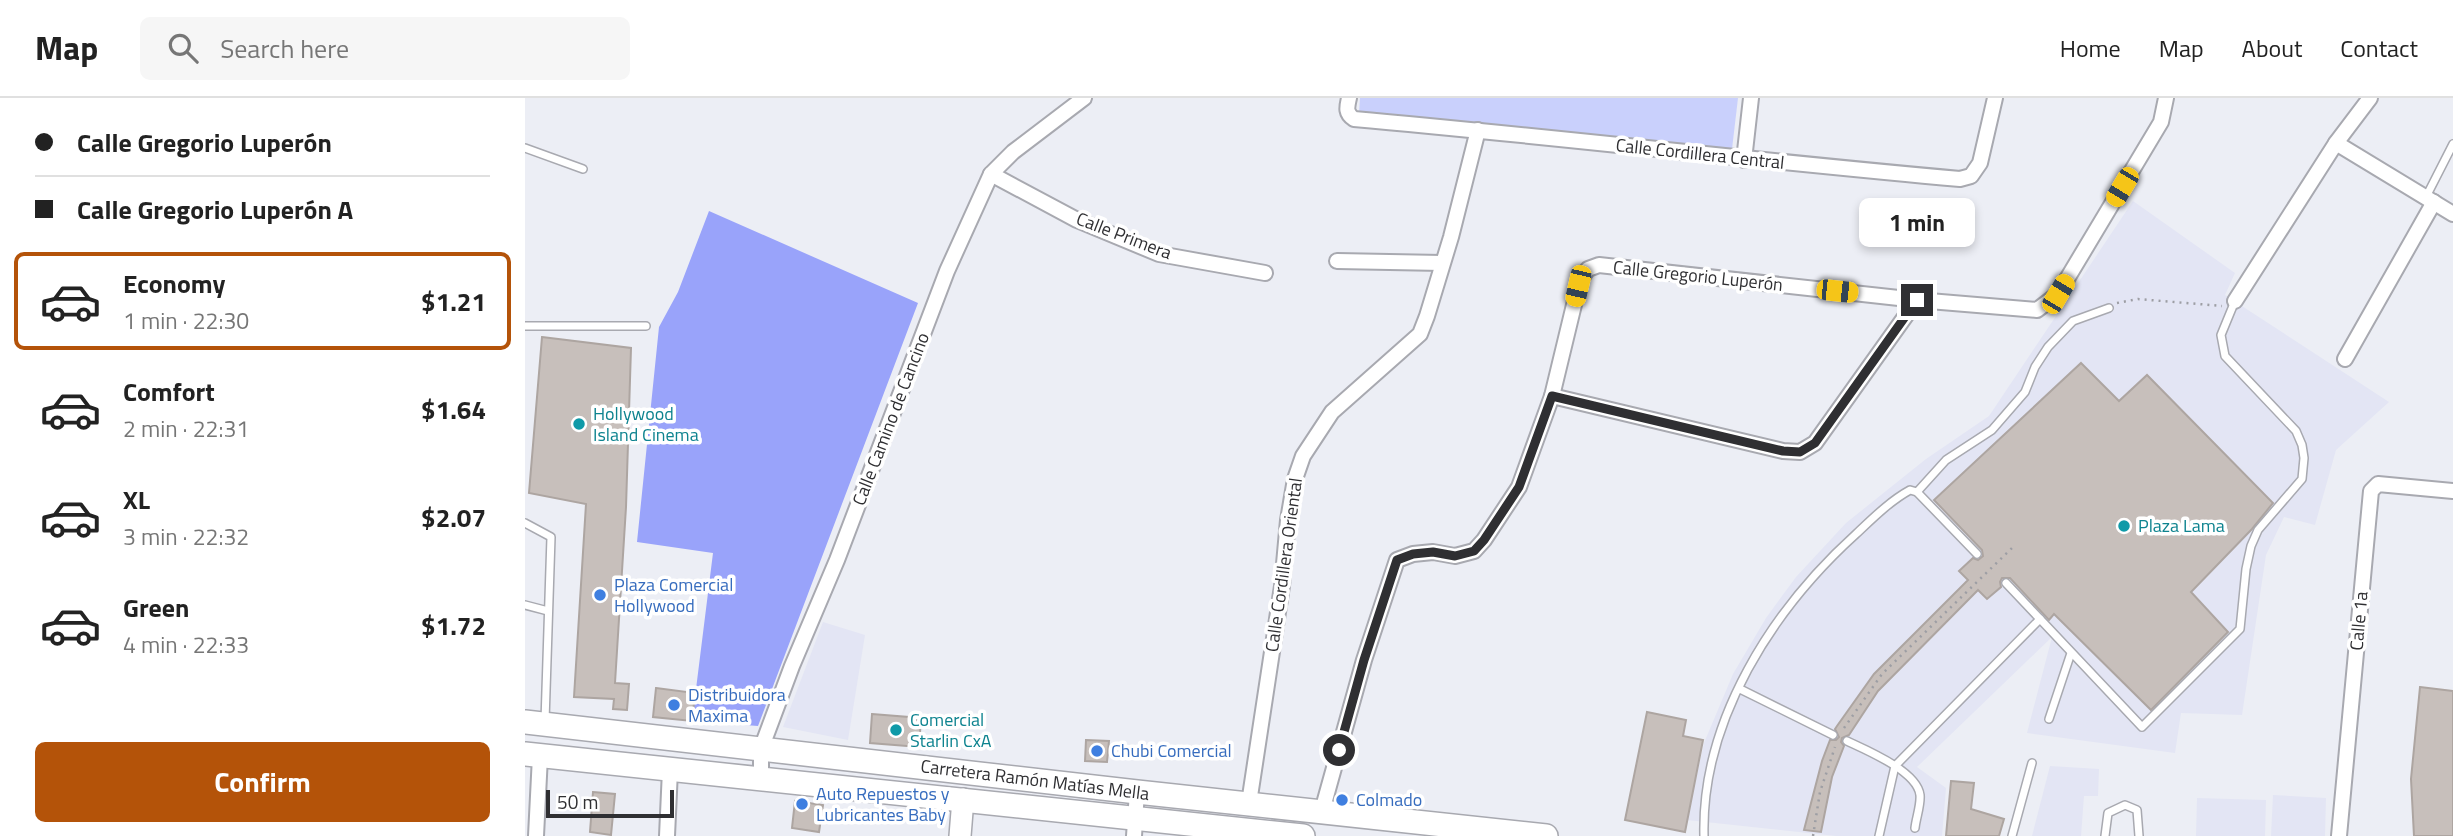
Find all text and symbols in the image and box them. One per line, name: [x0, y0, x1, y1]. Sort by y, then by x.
search box: [140, 17, 630, 80]
text: Map: [35, 23, 98, 73]
icon: search: [164, 29, 202, 67]
text: Search here: [220, 29, 349, 68]
text: Home: [2060, 30, 2121, 66]
text: Map: [2159, 30, 2204, 66]
text: About: [2242, 30, 2302, 66]
text: Contact: [2340, 30, 2418, 66]
text: Calle Gregorio Luperón: [77, 123, 332, 162]
street label: Calle Cordillera Central: [1614, 131, 1786, 176]
car: [2103, 164, 2142, 210]
text: Calle Gregorio Luperón A: [77, 190, 353, 229]
callout: 1 min: [1859, 198, 1975, 248]
street label: Calle Primera: [1072, 205, 1176, 266]
text: 1 min: [1889, 205, 1945, 240]
street label: Calle Gregorio Luperón: [1612, 253, 1784, 298]
car: [1564, 263, 1593, 309]
text: Economy: [123, 264, 225, 303]
icon: car: [39, 270, 102, 333]
car: [2039, 271, 2078, 317]
car: [1816, 278, 1859, 304]
text: $1.21: [421, 282, 486, 321]
route end: [1901, 284, 1933, 316]
text: 1 min · 22:30: [123, 303, 249, 338]
street label: Calle Camino de Cancino: [845, 329, 936, 509]
text: Comfort: [123, 372, 215, 411]
icon: car: [39, 378, 102, 441]
text: $1.64: [421, 390, 486, 429]
place label: Hollywood Island Cinema: [593, 400, 699, 448]
text: 2 min · 22:31: [123, 411, 249, 446]
marker: Hollywood Island Cinema: [571, 416, 587, 432]
street label: Calle Cordillera Oriental: [1258, 476, 1309, 654]
text: XL: [123, 480, 150, 519]
icon: car: [39, 486, 102, 549]
text: $2.07: [421, 498, 486, 537]
place label: Plaza Lama: [2138, 512, 2225, 539]
marker: Plaza Lama: [2116, 518, 2132, 534]
text: 3 min · 22:32: [123, 519, 249, 554]
place label: Plaza Comercial Hollywood: [614, 571, 733, 619]
marker: Plaza Comercial Hollywood: [592, 587, 608, 603]
text: Green: [123, 588, 189, 627]
street label: Calle 1a: [2342, 590, 2375, 652]
icon: car: [39, 594, 102, 657]
text: $1.72: [421, 606, 486, 645]
text: 4 min · 22:33: [123, 627, 249, 662]
place label: Distribuidora Maxima: [688, 681, 786, 729]
marker: Distribuidora Maxima: [666, 697, 682, 713]
place label: Comercial Starlin CxA: [910, 706, 992, 754]
marker: Comercial Starlin CxA: [888, 722, 904, 738]
route start: [1323, 734, 1355, 766]
place label: Chubi Comercial: [1111, 737, 1232, 764]
button: Confirm: [35, 742, 490, 822]
marker: Chubi Comercial: [1089, 743, 1105, 759]
street label: Carretera Ramón Matías Mella: [919, 752, 1151, 807]
place label: Auto Repuestos y Lubricantes Baby: [816, 780, 950, 828]
place label: Colmado: [1356, 786, 1422, 813]
scale bar: [546, 787, 674, 819]
text: 50 m: [557, 787, 598, 816]
marker: Colmado: [1334, 792, 1350, 808]
marker: Auto Repuestos y Lubricantes Baby: [794, 796, 810, 812]

